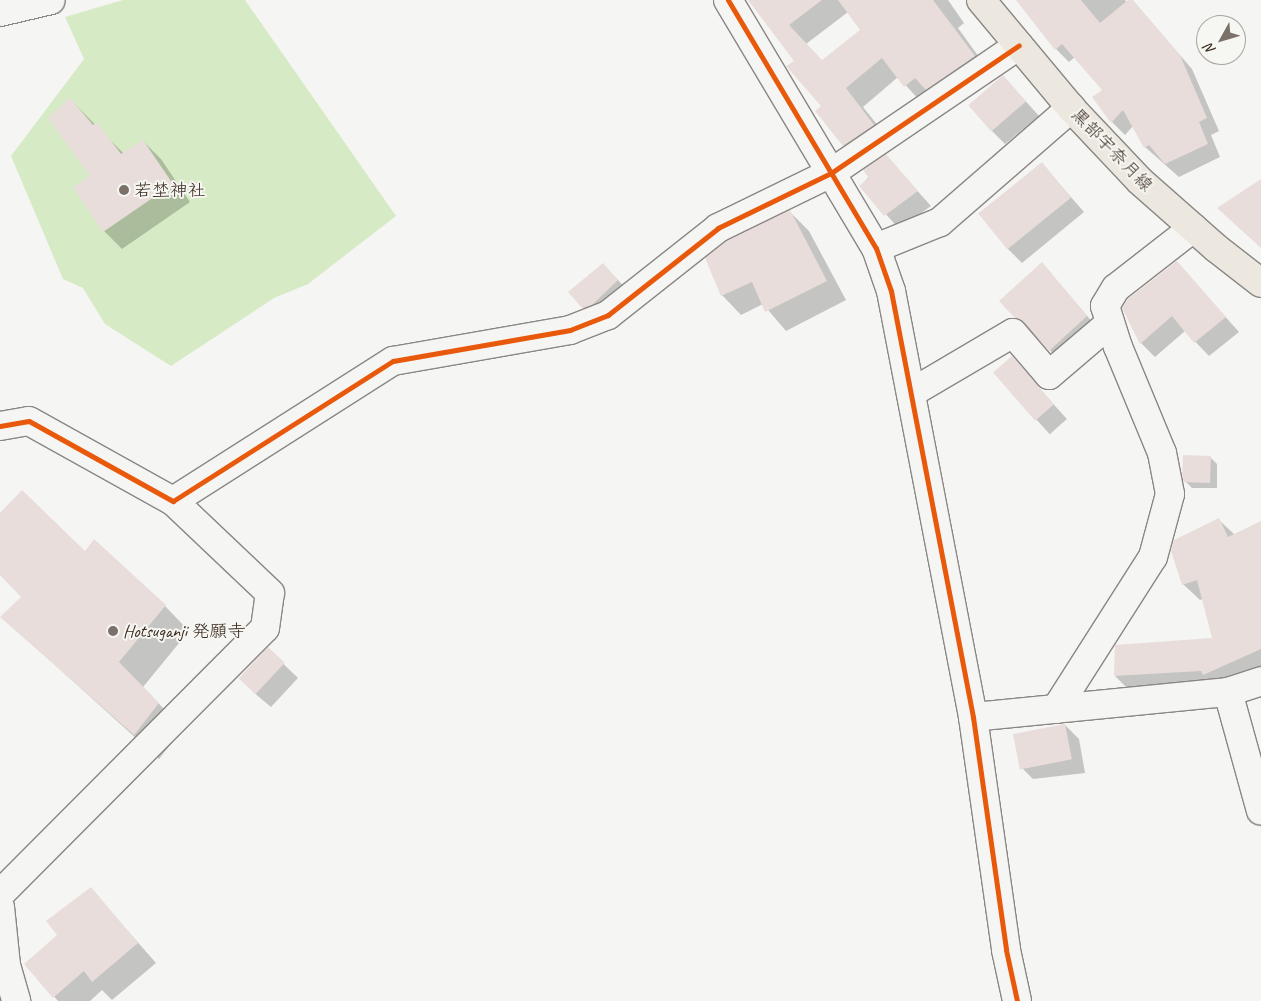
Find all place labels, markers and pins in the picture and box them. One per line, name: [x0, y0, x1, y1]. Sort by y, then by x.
place label: 若埜神社: [134, 179, 206, 201]
marker: 若埜神社: [118, 184, 130, 196]
place label: Hotsuganji 発願寺: [123, 620, 246, 642]
marker: Hotsuganji 発願寺: [107, 625, 119, 637]

